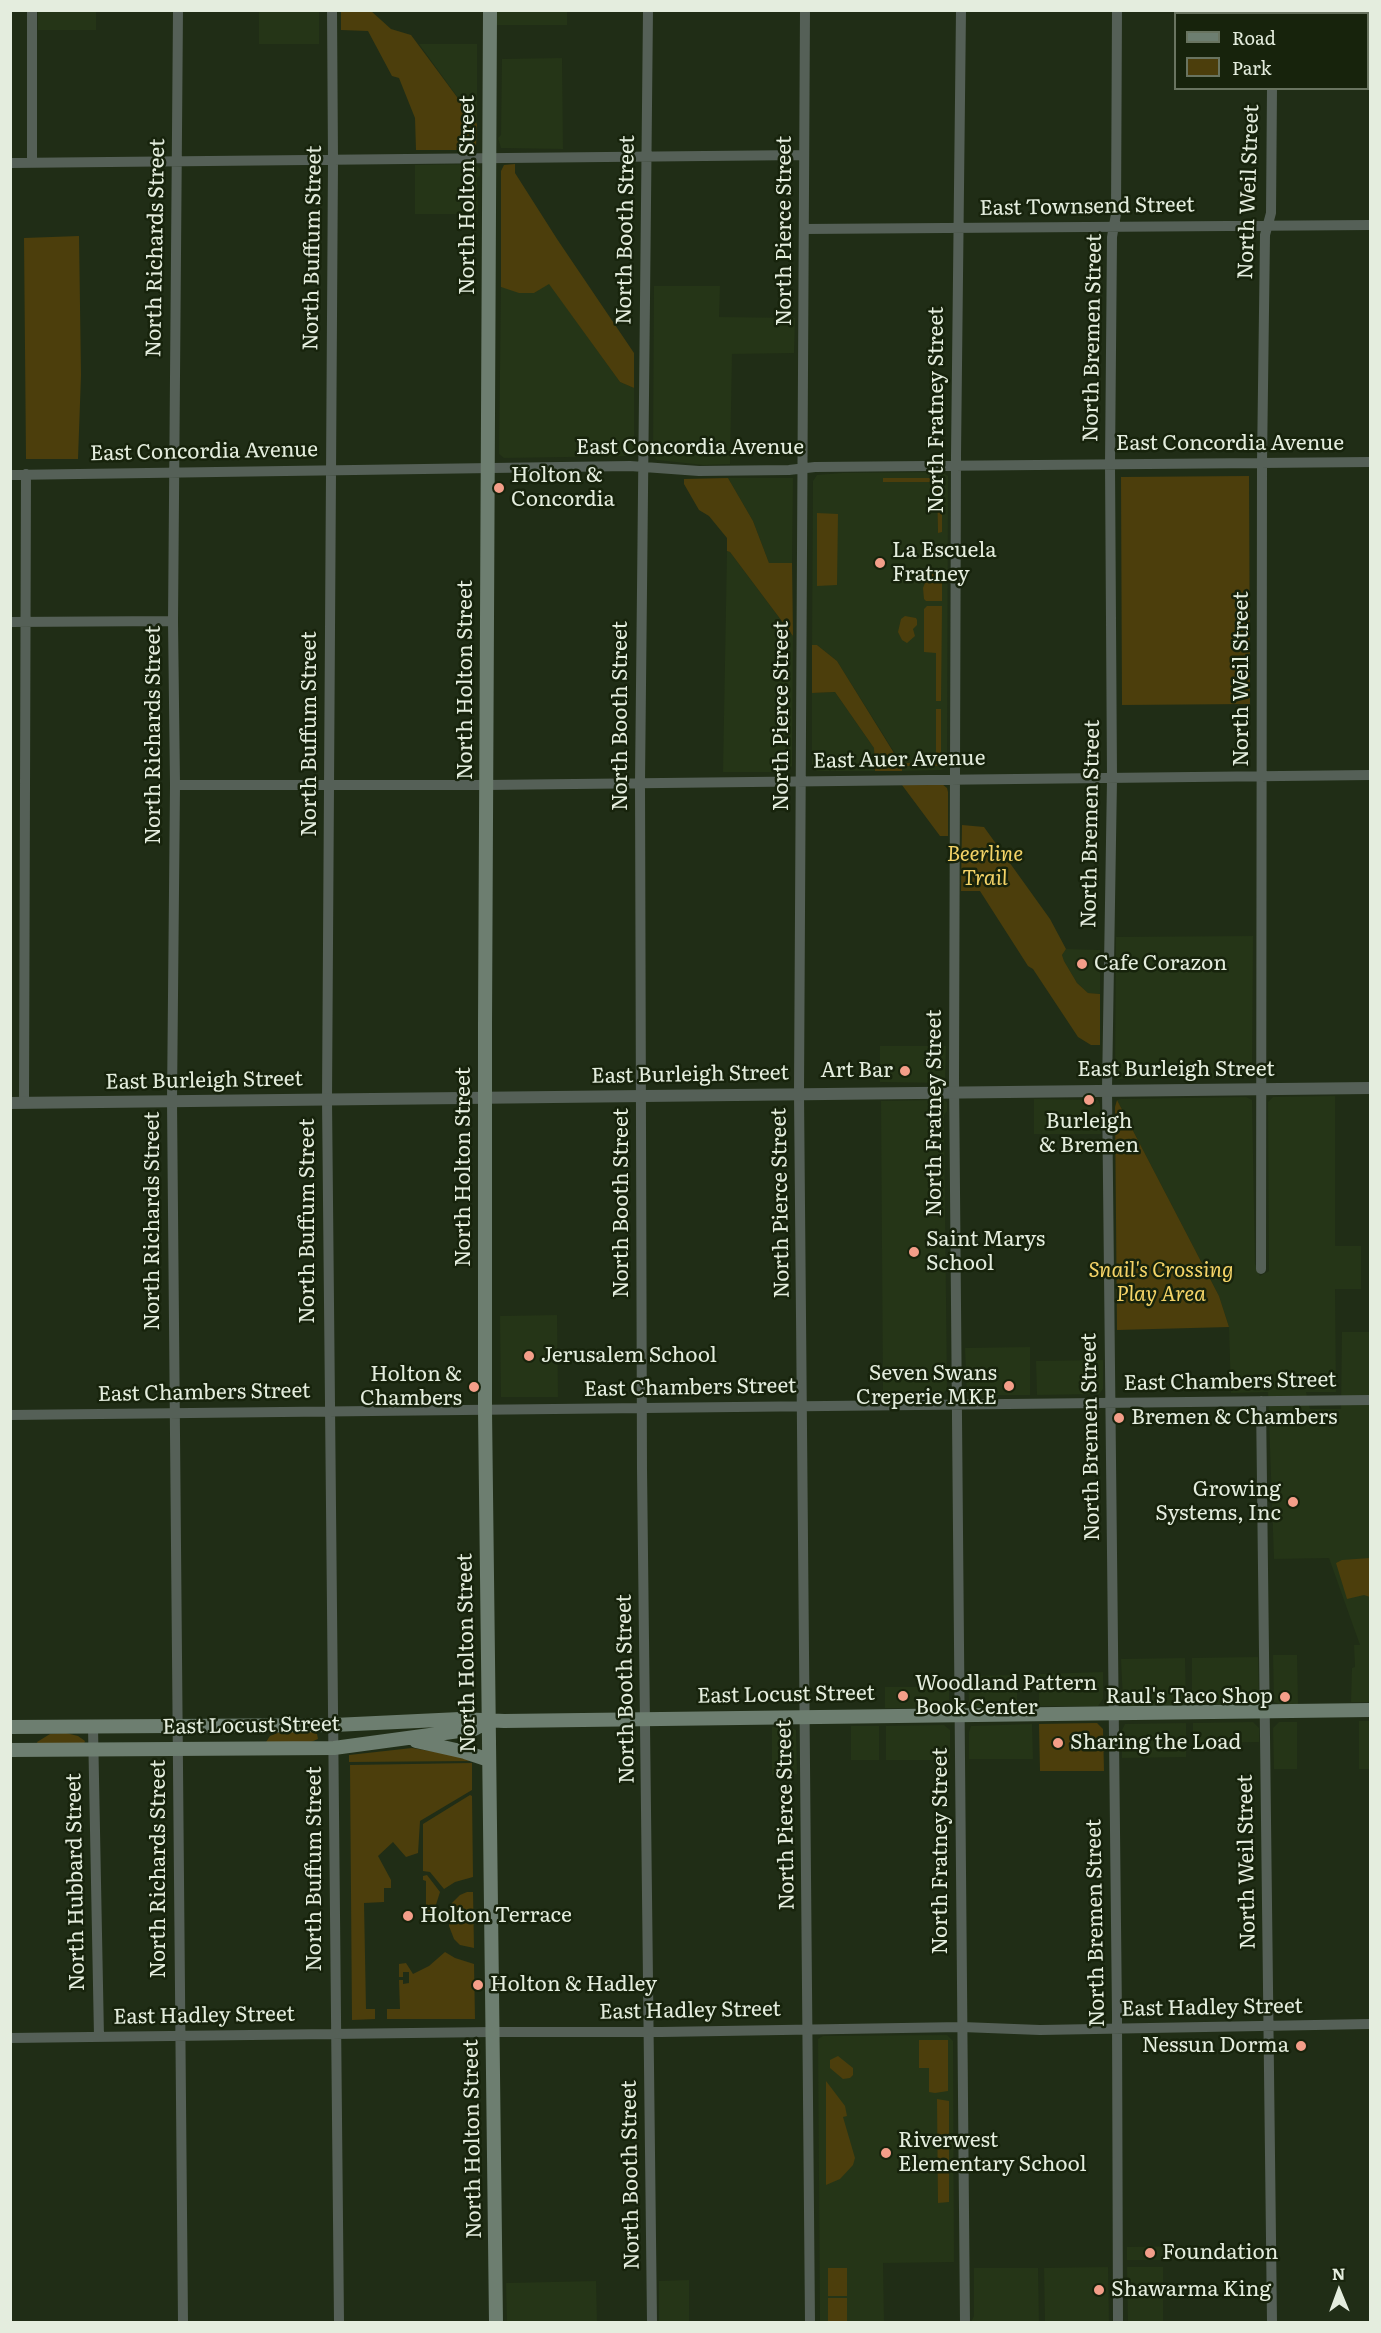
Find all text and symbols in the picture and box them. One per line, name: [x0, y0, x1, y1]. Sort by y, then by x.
legend: [1174, 12, 1369, 90]
text: Road: [1232, 24, 1276, 51]
text: Park: [1232, 54, 1271, 81]
street label: North Holton Street: [455, 95, 481, 295]
street label: North Weil Street: [1233, 104, 1265, 280]
street label: North Booth Street: [612, 135, 640, 325]
street label: North Pierce Street: [772, 136, 798, 326]
street label: North Richards Street: [141, 138, 171, 358]
street label: North Buffum Street: [299, 145, 327, 351]
street label: East Townsend Street: [979, 193, 1195, 221]
street label: North Bremen Street: [1079, 234, 1107, 442]
street label: North Fratney Street: [924, 307, 950, 513]
street label: East Concordia Avenue: [1116, 431, 1344, 457]
street label: East Concordia Avenue: [576, 435, 804, 461]
street label: East Concordia Avenue: [90, 437, 318, 467]
place label: Holton & Concordia: [511, 463, 615, 513]
marker: Holton & Concordia: [492, 481, 506, 495]
place label: La Escuela Fratney: [892, 538, 996, 588]
marker: La Escuela Fratney: [873, 556, 887, 570]
street label: North Holton Street: [453, 580, 479, 780]
street label: North Weil Street: [1229, 591, 1255, 767]
street label: North Booth Street: [608, 621, 634, 811]
street label: North Pierce Street: [769, 621, 795, 811]
street label: North Richards Street: [141, 625, 167, 845]
street label: North Buffum Street: [297, 631, 323, 837]
street label: North Bremen Street: [1077, 720, 1105, 928]
street label: East Auer Avenue: [812, 746, 986, 774]
park label: Beerline Trail: [947, 842, 1023, 892]
place label: Cafe Corazon: [1094, 951, 1227, 977]
marker: Cafe Corazon: [1075, 957, 1089, 971]
street label: North Fratney Street: [922, 1010, 948, 1216]
street label: East Burleigh Street: [1077, 1057, 1275, 1083]
place label: Art Bar: [820, 1058, 893, 1084]
street label: East Burleigh Street: [591, 1061, 789, 1089]
marker: Art Bar: [898, 1064, 912, 1078]
street label: East Burleigh Street: [105, 1067, 303, 1095]
street label: North Holton Street: [451, 1067, 477, 1267]
marker: Burleigh & Bremen: [1082, 1093, 1096, 1107]
street label: North Pierce Street: [767, 1107, 795, 1299]
street label: North Booth Street: [609, 1108, 635, 1298]
place label: Burleigh & Bremen: [1039, 1109, 1139, 1159]
street label: North Richards Street: [140, 1111, 166, 1331]
street label: North Buffum Street: [295, 1118, 321, 1324]
place label: Saint Marys School: [926, 1227, 1045, 1277]
marker: Saint Marys School: [907, 1245, 921, 1259]
park label: Snail's Crossing Play Area: [1088, 1258, 1234, 1308]
street label: North Bremen Street: [1077, 1333, 1105, 1541]
place label: Jerusalem School: [541, 1343, 717, 1369]
marker: Jerusalem School: [522, 1349, 536, 1363]
place label: Seven Swans Creperie MKE: [856, 1361, 997, 1411]
place label: Holton & Chambers: [360, 1362, 462, 1412]
street label: East Chambers Street: [1123, 1368, 1337, 1396]
street label: East Chambers Street: [583, 1374, 797, 1402]
street label: East Chambers Street: [97, 1379, 311, 1407]
marker: Seven Swans Creperie MKE: [1002, 1379, 1016, 1393]
marker: Holton & Chambers: [467, 1380, 481, 1394]
place label: Bremen & Chambers: [1131, 1405, 1338, 1431]
marker: Bremen & Chambers: [1112, 1411, 1126, 1425]
place label: Growing Systems, Inc: [1155, 1477, 1281, 1527]
marker: Growing Systems, Inc: [1286, 1495, 1300, 1509]
street label: North Holton Street: [453, 1553, 481, 1753]
street label: North Booth Street: [612, 1594, 640, 1784]
place label: Woodland Pattern Book Center: [915, 1671, 1097, 1721]
street label: East Locust Street: [697, 1681, 875, 1709]
place label: Raul's Taco Shop: [1105, 1684, 1273, 1710]
marker: Woodland Pattern Book Center: [896, 1689, 910, 1703]
marker: Raul's Taco Shop: [1278, 1690, 1292, 1704]
street label: East Locust Street: [162, 1712, 340, 1740]
street label: North Pierce Street: [772, 1719, 800, 1911]
place label: Sharing the Load: [1070, 1730, 1241, 1756]
marker: Sharing the Load: [1051, 1736, 1065, 1750]
street label: North Fratney Street: [928, 1748, 954, 1954]
street label: North Richards Street: [146, 1759, 172, 1979]
street label: North Buffum Street: [302, 1766, 328, 1972]
street label: North Hubbard Street: [61, 1773, 91, 1991]
street label: North Weil Street: [1233, 1774, 1261, 1950]
street label: North Bremen Street: [1082, 1819, 1110, 2027]
place label: Holton Terrace: [420, 1903, 572, 1929]
marker: Holton Terrace: [401, 1909, 415, 1923]
place label: Holton & Hadley: [490, 1972, 657, 1998]
marker: Holton & Hadley: [471, 1978, 485, 1992]
street label: East Hadley Street: [1121, 1994, 1303, 2022]
street label: East Hadley Street: [599, 1997, 781, 2025]
street label: East Hadley Street: [113, 2002, 295, 2030]
place label: Nessun Dorma: [1142, 2033, 1289, 2059]
street label: North Holton Street: [459, 2039, 487, 2239]
marker: Nessun Dorma: [1294, 2039, 1308, 2053]
street label: North Booth Street: [617, 2080, 645, 2270]
place label: Riverwest Elementary School: [898, 2128, 1087, 2178]
marker: Riverwest Elementary School: [879, 2146, 893, 2160]
place label: Foundation: [1162, 2240, 1278, 2266]
marker: Foundation: [1143, 2246, 1157, 2260]
north arrow: [1309, 2261, 1369, 2321]
text: N: [1332, 2261, 1346, 2285]
place label: Shawarma King: [1111, 2277, 1271, 2303]
marker: Shawarma King: [1092, 2283, 1106, 2297]

